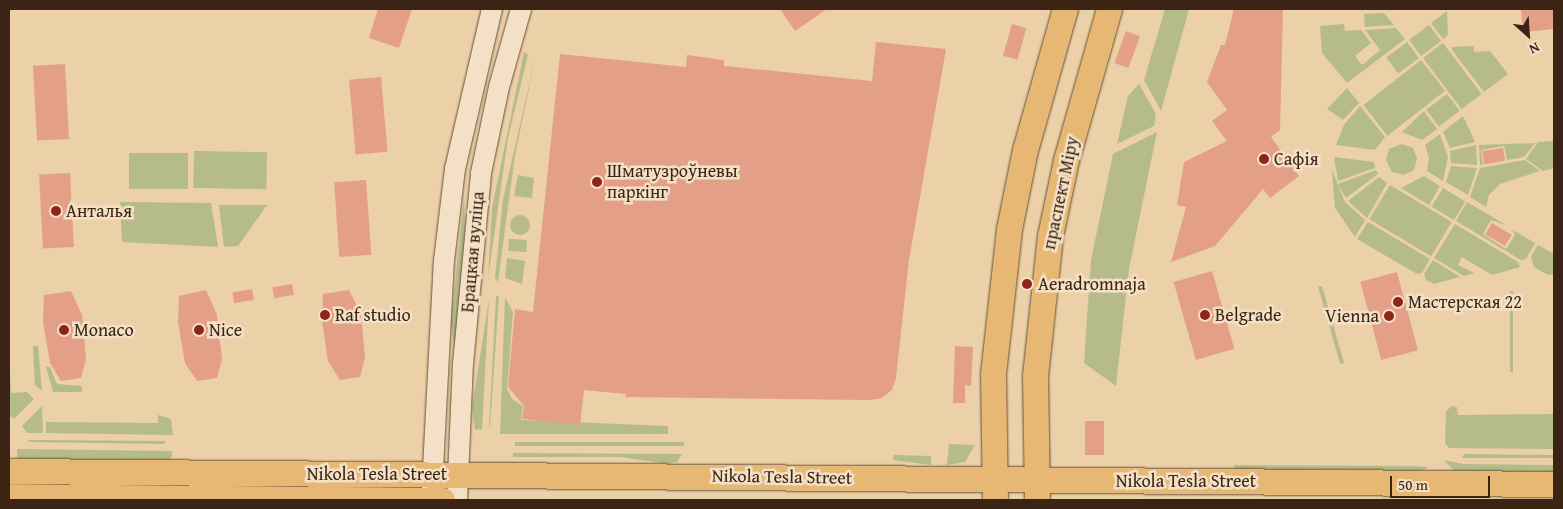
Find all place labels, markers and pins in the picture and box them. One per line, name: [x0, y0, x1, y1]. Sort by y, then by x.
place label: Сафія: [1274, 148, 1319, 170]
marker: Сафія: [1258, 153, 1270, 165]
place label: Шматузроўневы паркінг: [607, 161, 737, 203]
marker: Шматузроўневы паркінг: [591, 176, 603, 188]
place label: Анталья: [66, 200, 132, 222]
marker: Анталья: [50, 205, 62, 217]
place label: Aeradromnaja: [1038, 273, 1146, 295]
marker: Aeradromnaja: [1020, 277, 1034, 291]
place label: Мастерская 22: [1408, 291, 1522, 313]
marker: Мастерская 22: [1392, 296, 1404, 308]
place label: Raf studio: [335, 304, 411, 326]
place label: Belgrade: [1215, 304, 1281, 326]
place label: Vienna: [1325, 305, 1379, 327]
marker: Raf studio: [319, 309, 331, 321]
marker: Belgrade: [1199, 309, 1211, 321]
marker: Vienna: [1383, 310, 1395, 322]
place label: Monaco: [74, 319, 134, 341]
place label: Nice: [209, 319, 242, 341]
marker: Monaco: [58, 324, 70, 336]
marker: Nice: [193, 324, 205, 336]

